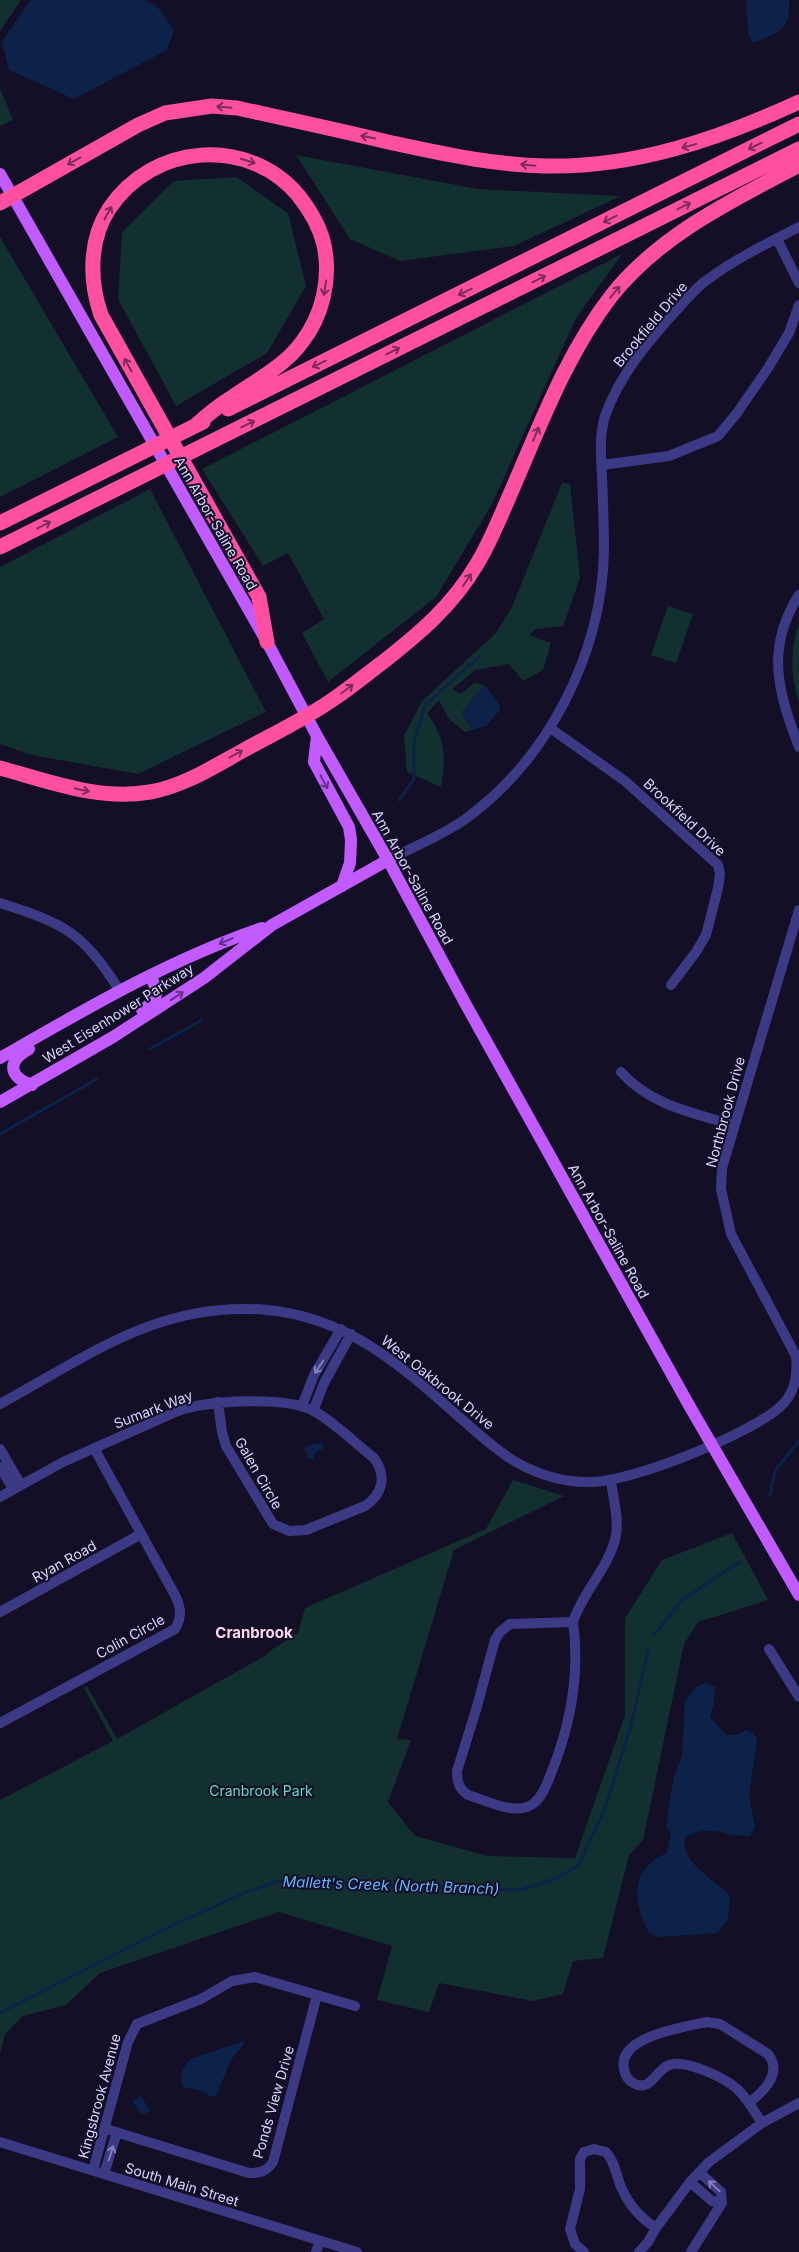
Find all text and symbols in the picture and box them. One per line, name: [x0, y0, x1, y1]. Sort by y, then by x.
one-way arrow: [216, 102, 232, 112]
one-way arrow: [361, 132, 377, 141]
one-way arrow: [748, 141, 763, 151]
one-way arrow: [681, 142, 697, 151]
one-way arrow: [67, 156, 82, 166]
one-way arrow: [239, 156, 255, 166]
one-way arrow: [520, 160, 536, 169]
one-way arrow: [676, 201, 691, 210]
one-way arrow: [103, 207, 113, 221]
one-way arrow: [603, 215, 618, 224]
one-way arrow: [531, 274, 546, 284]
street label: Brookfield Drive: [609, 278, 691, 370]
one-way arrow: [320, 280, 330, 296]
one-way arrow: [609, 286, 621, 299]
one-way arrow: [458, 288, 473, 297]
one-way arrow: [385, 346, 400, 355]
one-way arrow: [123, 357, 133, 372]
one-way arrow: [312, 360, 327, 369]
one-way arrow: [240, 419, 255, 429]
one-way arrow: [532, 427, 542, 442]
street label: Ann Arbor-Saline Road: [171, 453, 261, 593]
one-way arrow: [36, 520, 51, 530]
one-way arrow: [462, 574, 472, 588]
one-way arrow: [340, 684, 354, 694]
one-way arrow: [228, 749, 243, 758]
one-way arrow: [320, 774, 329, 789]
street label: Brookfield Drive: [640, 775, 730, 859]
one-way arrow: [74, 785, 90, 795]
street label: Ann Arbor-Saline Road: [369, 807, 457, 947]
one-way arrow: [219, 937, 234, 946]
street label: West Eisenhower Parkway: [39, 959, 197, 1067]
one-way arrow: [169, 991, 183, 1001]
street label: Northbrook Drive: [702, 1055, 748, 1169]
street label: Ann Arbor-Saline Road: [565, 1161, 653, 1301]
street label: West Oakbrook Drive: [378, 1331, 498, 1433]
one-way arrow: [314, 1360, 325, 1374]
street label: Sumark Way: [111, 1386, 195, 1432]
street label: Galen Circle: [232, 1434, 286, 1512]
street label: Ryan Road: [29, 1536, 99, 1586]
street label: Colin Circle: [93, 1610, 167, 1662]
district label: Cranbrook: [215, 1623, 293, 1642]
park label: Cranbrook Park: [209, 1782, 313, 1799]
water label: Mallett's Creek (North Branch): [282, 1872, 500, 1898]
street label: Kingsbrook Avenue: [74, 2032, 124, 2160]
street label: Ponds View Drive: [249, 2044, 297, 2160]
one-way arrow: [106, 2146, 116, 2162]
street label: South Main Street: [123, 2159, 241, 2210]
one-way arrow: [708, 2180, 720, 2192]

